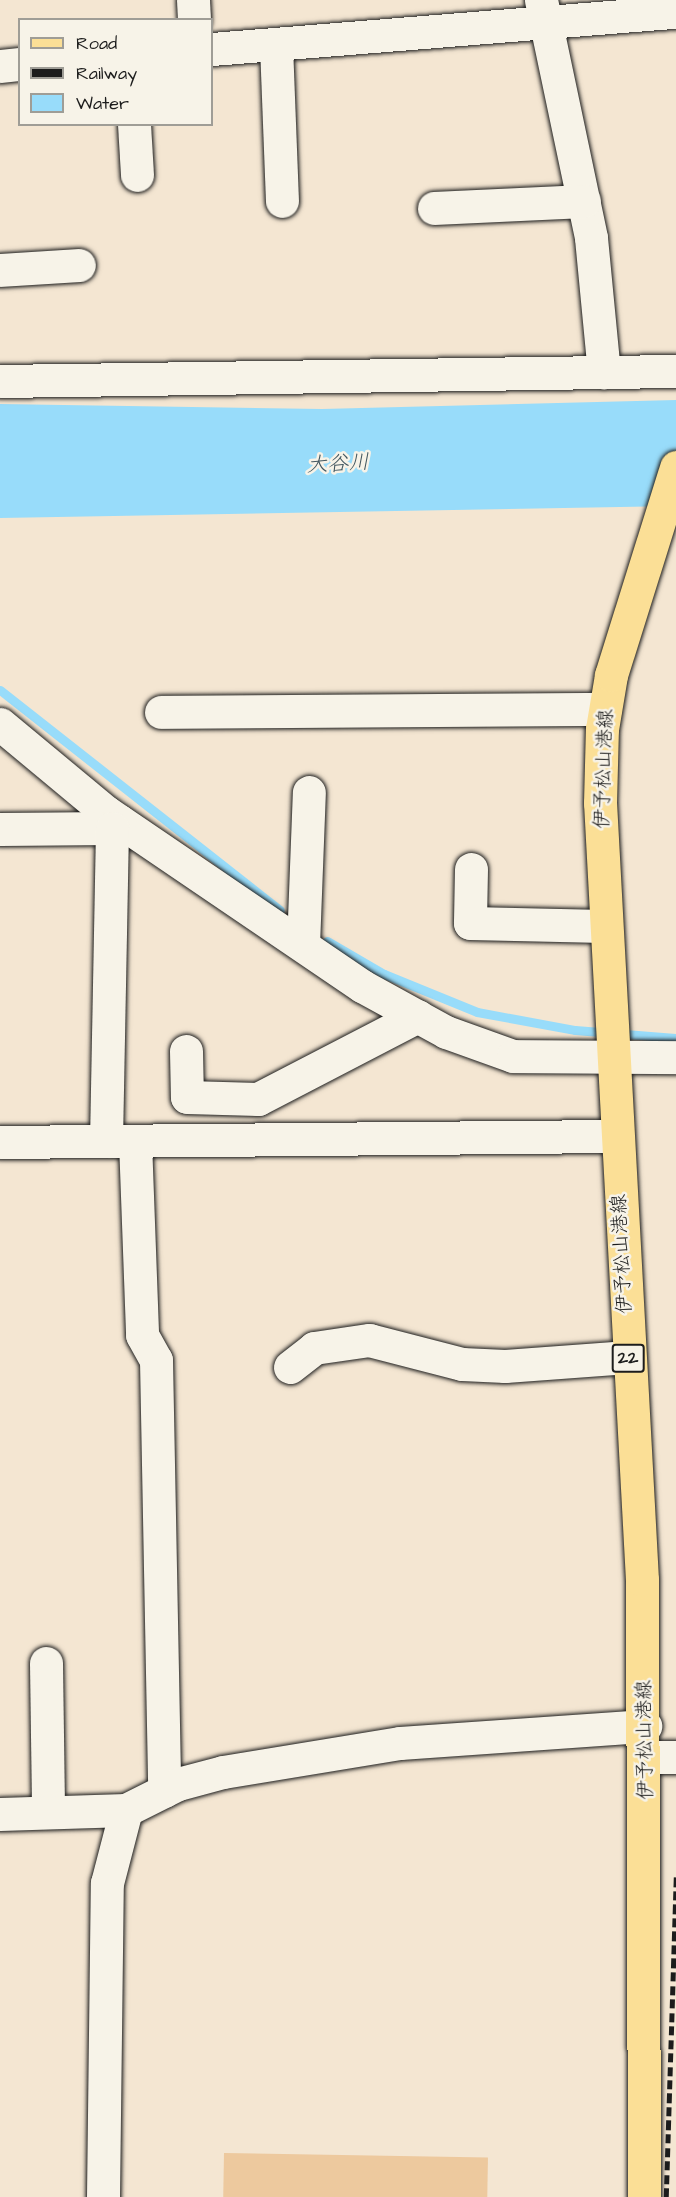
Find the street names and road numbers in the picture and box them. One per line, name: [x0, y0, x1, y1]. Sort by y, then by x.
street label: 伊予松山港線: [590, 709, 618, 829]
street label: 伊予松山港線: [607, 1193, 637, 1315]
road number: 22: [612, 1343, 644, 1373]
street label: 伊予松山港線: [632, 1680, 658, 1800]

